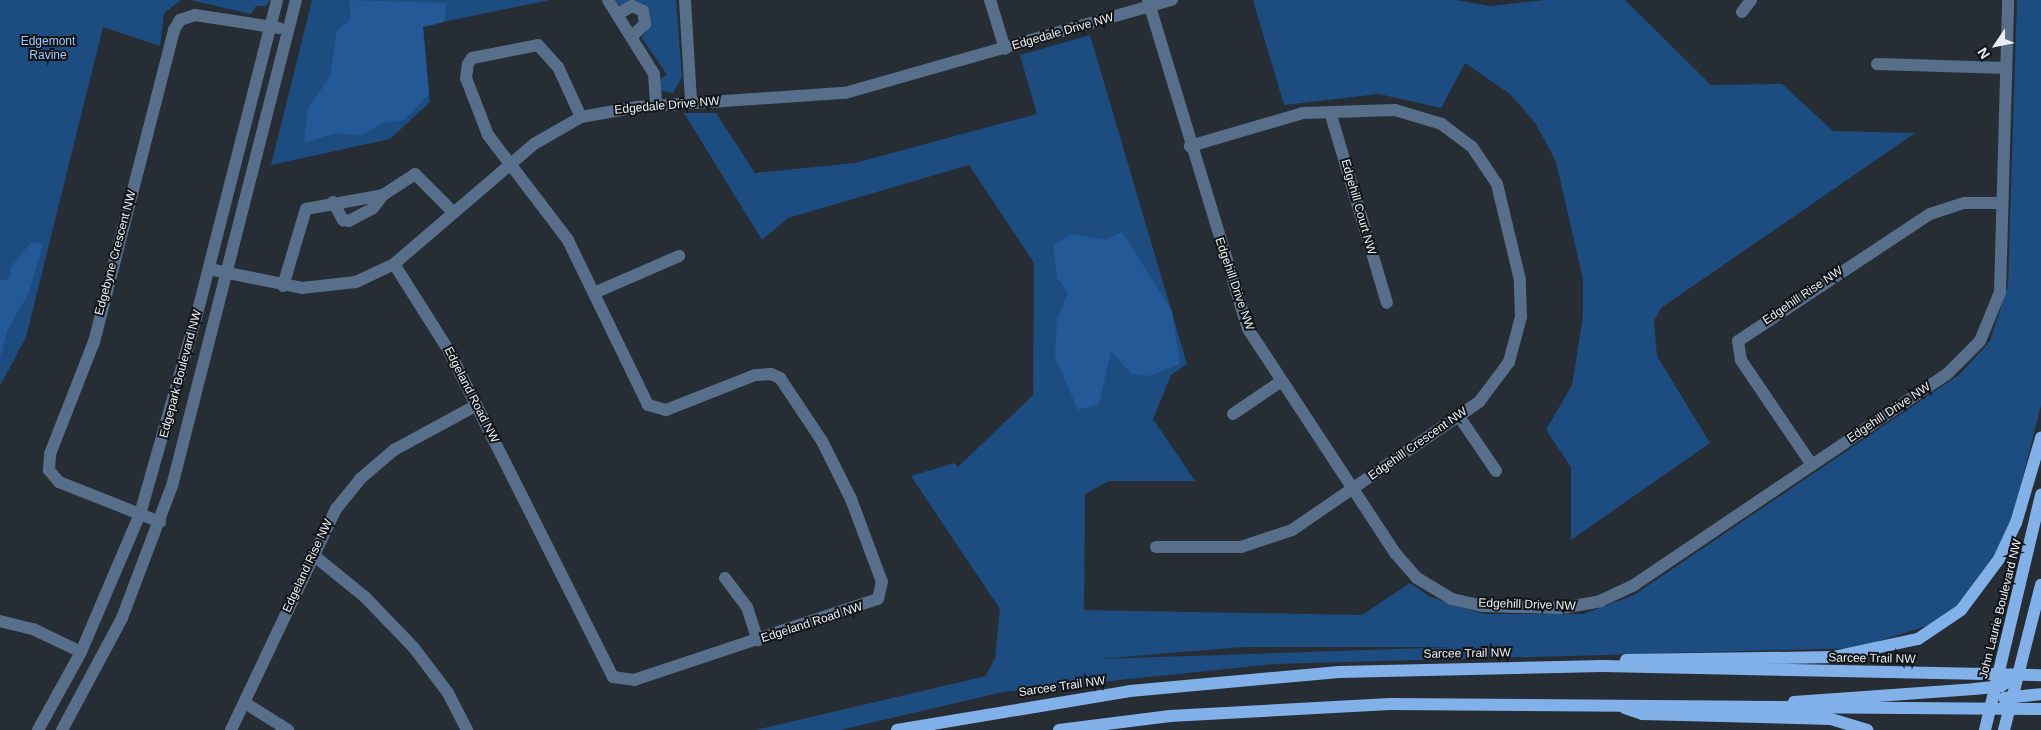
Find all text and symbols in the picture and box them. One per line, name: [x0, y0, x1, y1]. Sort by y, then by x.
street label: Edgedale Drive NW: [1010, 11, 1116, 53]
north arrow: [1971, 20, 2021, 70]
park label: Edgemont Ravine: [21, 35, 75, 63]
text: N: [1974, 45, 1993, 62]
street label: Edgedale Drive NW: [614, 94, 720, 118]
street label: Edgehill Court NW: [1337, 158, 1379, 256]
street label: Edgebyne Crescent NW: [92, 189, 140, 317]
street label: Edgehill Drive NW: [1211, 236, 1257, 332]
street label: Edgehill Rise NW: [1760, 264, 1846, 328]
street label: Edgepark Boulevard NW: [157, 308, 205, 440]
street label: Edgeland Road NW: [441, 344, 501, 446]
street label: Edgehill Drive NW: [1845, 380, 1933, 446]
street label: Edgehill Crescent NW: [1366, 404, 1470, 484]
street label: Edgeland Rise NW: [280, 517, 336, 615]
street label: John Laurie Boulevard NW: [1977, 538, 2025, 680]
street label: Edgehill Drive NW: [1478, 596, 1576, 614]
street label: Edgeland Road NW: [759, 600, 865, 646]
street label: Sarcee Trail NW: [1423, 646, 1511, 662]
street label: Sarcee Trail NW: [1828, 651, 1916, 667]
street label: Sarcee Trail NW: [1018, 674, 1106, 700]

